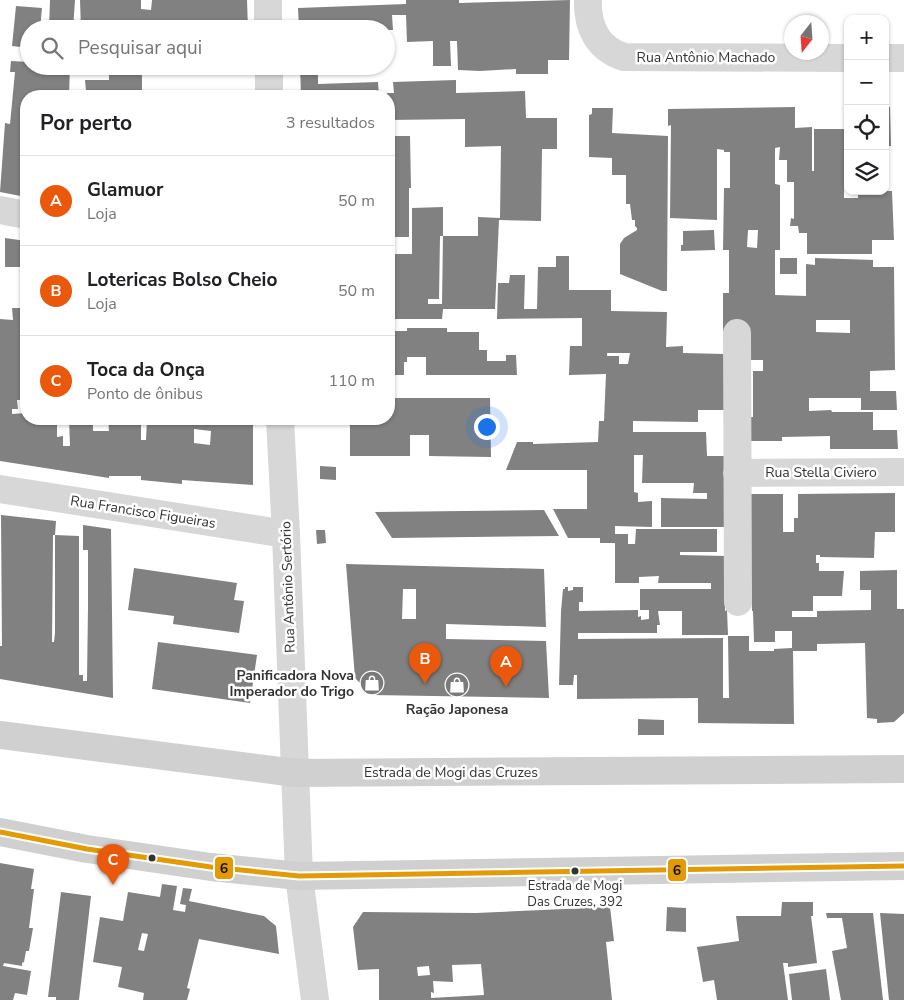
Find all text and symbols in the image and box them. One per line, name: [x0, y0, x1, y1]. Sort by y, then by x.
north arrow: [784, 15, 829, 60]
map controls: [844, 15, 889, 195]
button: +: [844, 15, 889, 60]
search box: [20, 20, 395, 75]
icon: search: [38, 34, 66, 62]
text: Pesquisar aqui: [78, 35, 202, 61]
street label: Rua Antônio Machado: [637, 48, 776, 67]
button: −: [844, 60, 889, 105]
button: locate: [844, 105, 889, 150]
text: Por perto: [40, 109, 132, 137]
text: 3 resultados: [286, 112, 375, 134]
button: layers: [844, 150, 889, 195]
text: Glamuor: [87, 177, 164, 203]
text: A: [50, 190, 62, 212]
text: 50 m: [338, 190, 375, 212]
text: Loja: [87, 203, 117, 225]
text: Lotericas Bolso Cheio: [87, 267, 277, 293]
text: B: [50, 280, 62, 302]
text: 50 m: [338, 280, 375, 302]
text: Loja: [87, 293, 117, 315]
text: Toca da Onça: [87, 357, 205, 383]
text: C: [51, 370, 61, 392]
text: 110 m: [328, 370, 375, 392]
text: Ponto de ônibus: [87, 383, 203, 405]
your location: [474, 414, 500, 440]
street label: Rua Stella Civiero: [765, 463, 877, 482]
street label: Rua Francisco Figueiras: [69, 491, 217, 533]
street label: Rua Antônio Sertório: [276, 521, 300, 653]
pin: B: [409, 643, 441, 684]
pin: A: [490, 646, 522, 687]
place label: Panificadora Nova Imperador do Trigo: [230, 666, 354, 701]
shop icon: Panificadora Nova Imperador do Trigo: [359, 670, 385, 696]
shop icon: Ração Japonesa: [444, 672, 470, 698]
place label: Ração Japonesa: [406, 700, 508, 719]
street label: Estrada de Mogi das Cruzes: [364, 763, 538, 782]
pin: C: [97, 844, 129, 885]
unlabelled marker: [147, 853, 157, 863]
line badge: 6: [214, 856, 234, 880]
line badge: 6: [667, 858, 687, 882]
text: 6: [220, 859, 228, 878]
text: 6: [673, 861, 681, 880]
marker: Estrada de Mogi Das Cruzes, 392: [570, 866, 580, 876]
place label: Estrada de Mogi Das Cruzes, 392: [527, 877, 623, 911]

